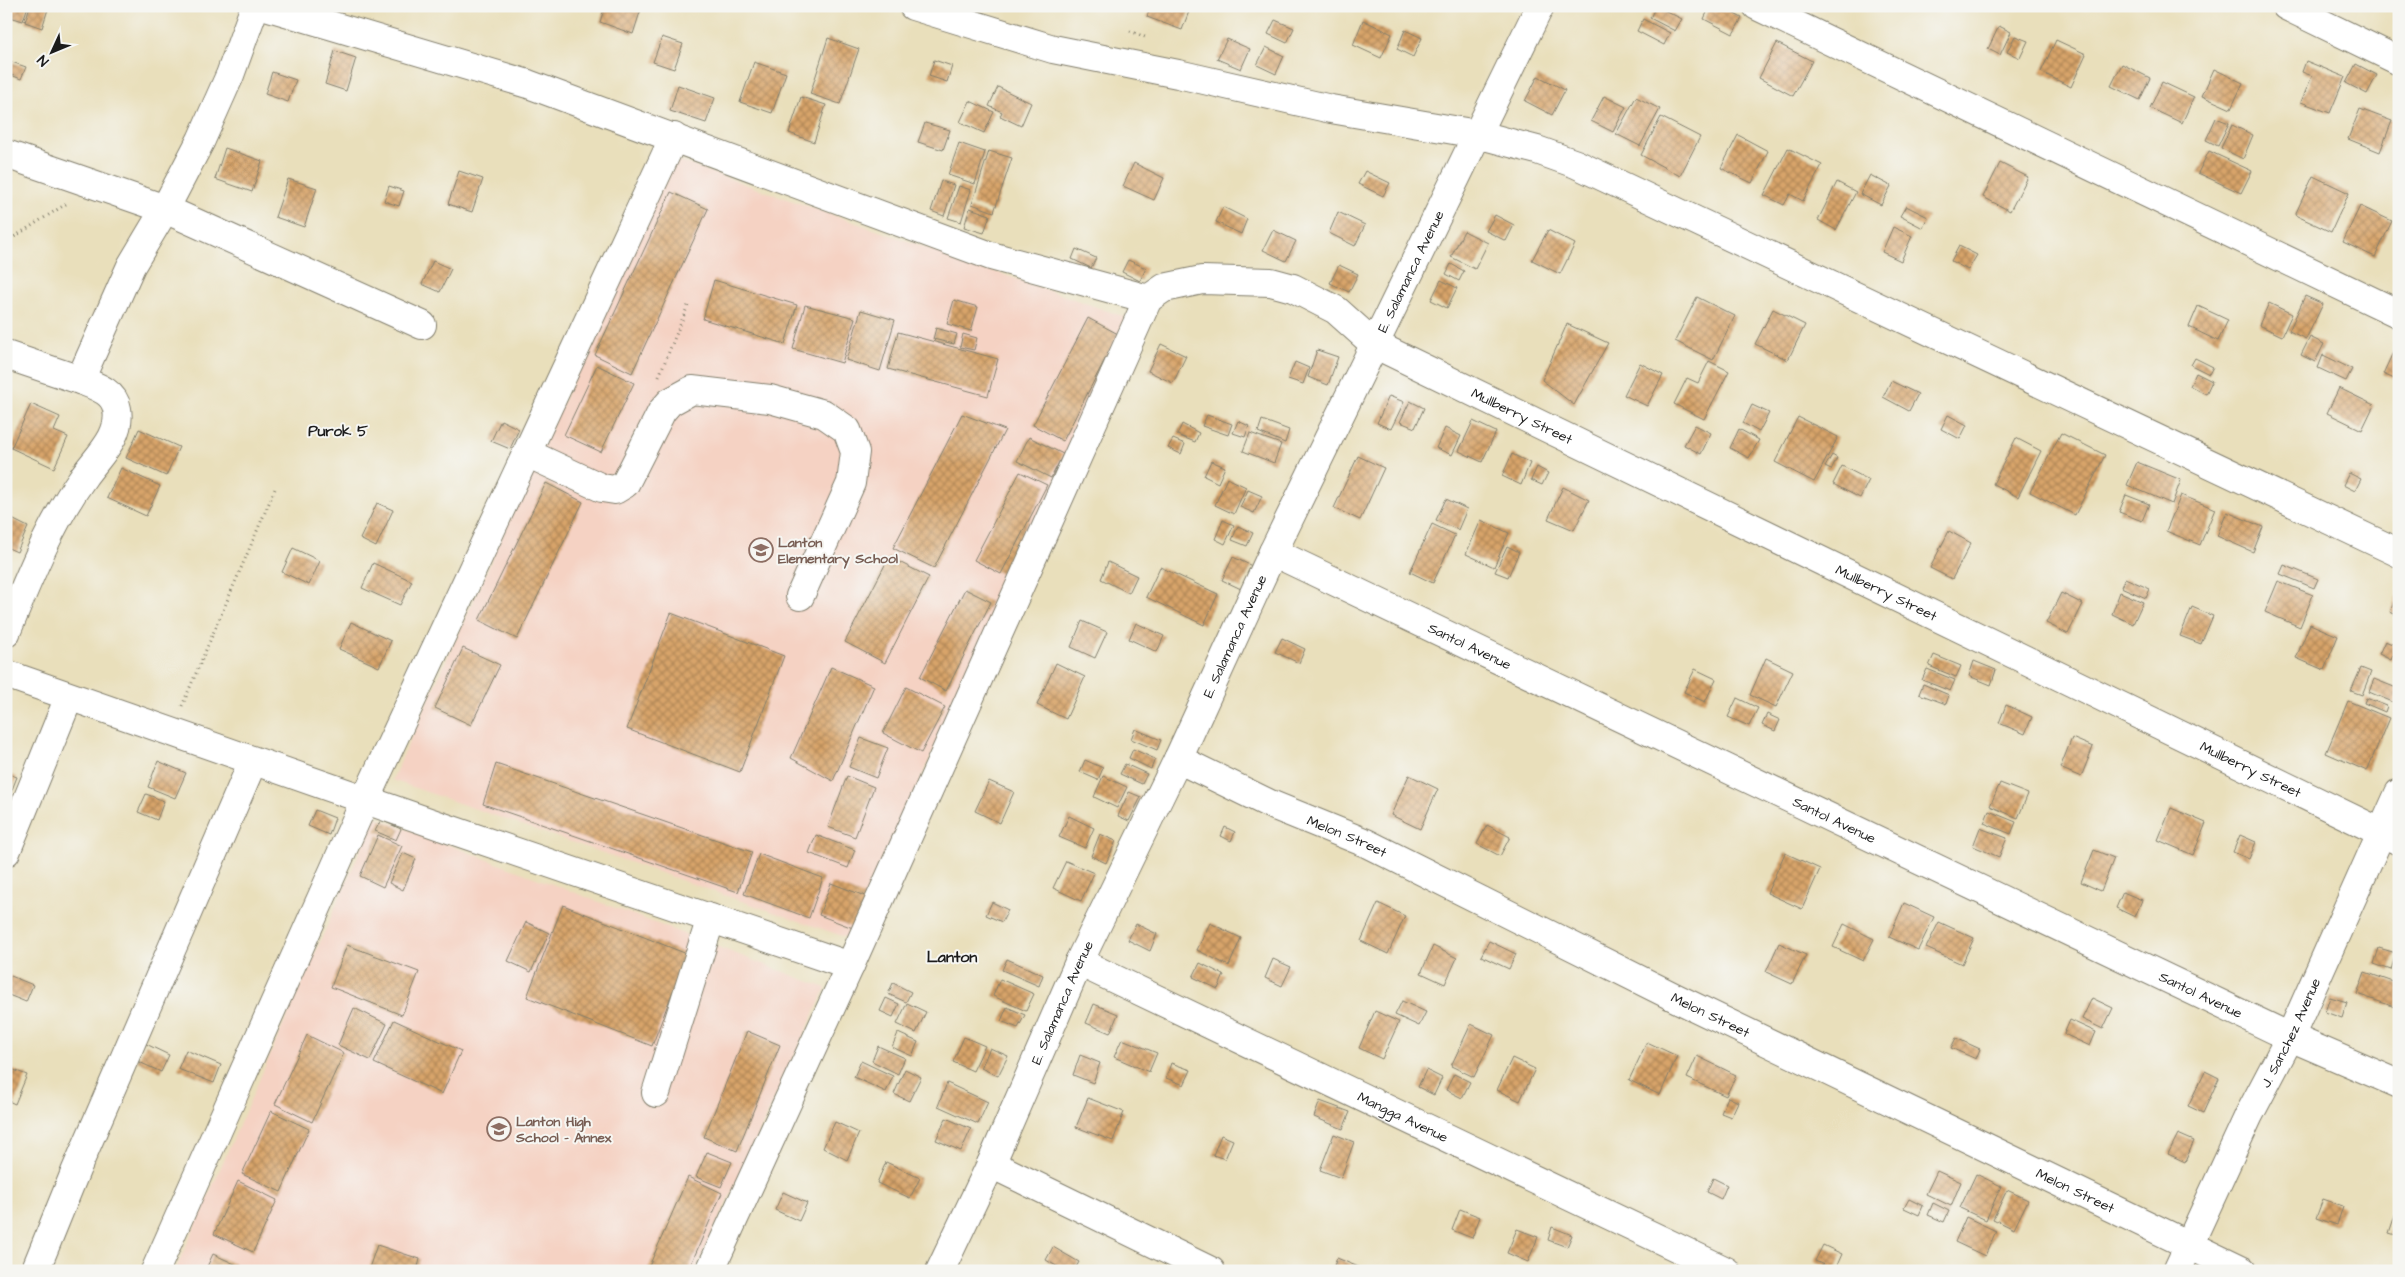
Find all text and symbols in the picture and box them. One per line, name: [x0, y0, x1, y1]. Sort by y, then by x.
north arrow: [28, 28, 78, 78]
text: N: [33, 50, 54, 70]
street label: E. Salamanca Avenue: [1373, 207, 1450, 336]
street label: Mullberry Street: [1468, 384, 1576, 450]
district label: Purok 5: [308, 421, 368, 442]
place label: Lanton Elementary School: [778, 533, 899, 569]
school or university icon: Lanton Elementary School: [748, 537, 774, 563]
street label: Mullberry Street: [1832, 560, 1940, 627]
street label: E. Salamanca Avenue: [1198, 571, 1272, 701]
street label: Santol Avenue: [1424, 618, 1515, 675]
street label: Mullberry Street: [2196, 737, 2305, 803]
street label: Santol Avenue: [1789, 792, 1879, 849]
street label: Melon Street: [1304, 811, 1390, 863]
street label: E. Salamanca Avenue: [1027, 937, 1099, 1068]
district label: Lanton: [927, 946, 977, 968]
street label: Santol Avenue: [2156, 967, 2246, 1024]
street label: J. Sanchez Avenue: [2256, 975, 2326, 1091]
street label: Melon Street: [1667, 988, 1753, 1043]
street label: Mangga Avenue: [1354, 1087, 1452, 1148]
place label: Lanton High School – Annex: [515, 1112, 612, 1148]
school or university icon: Lanton High School – Annex: [486, 1116, 512, 1142]
street label: Melon Street: [2032, 1164, 2118, 1219]

